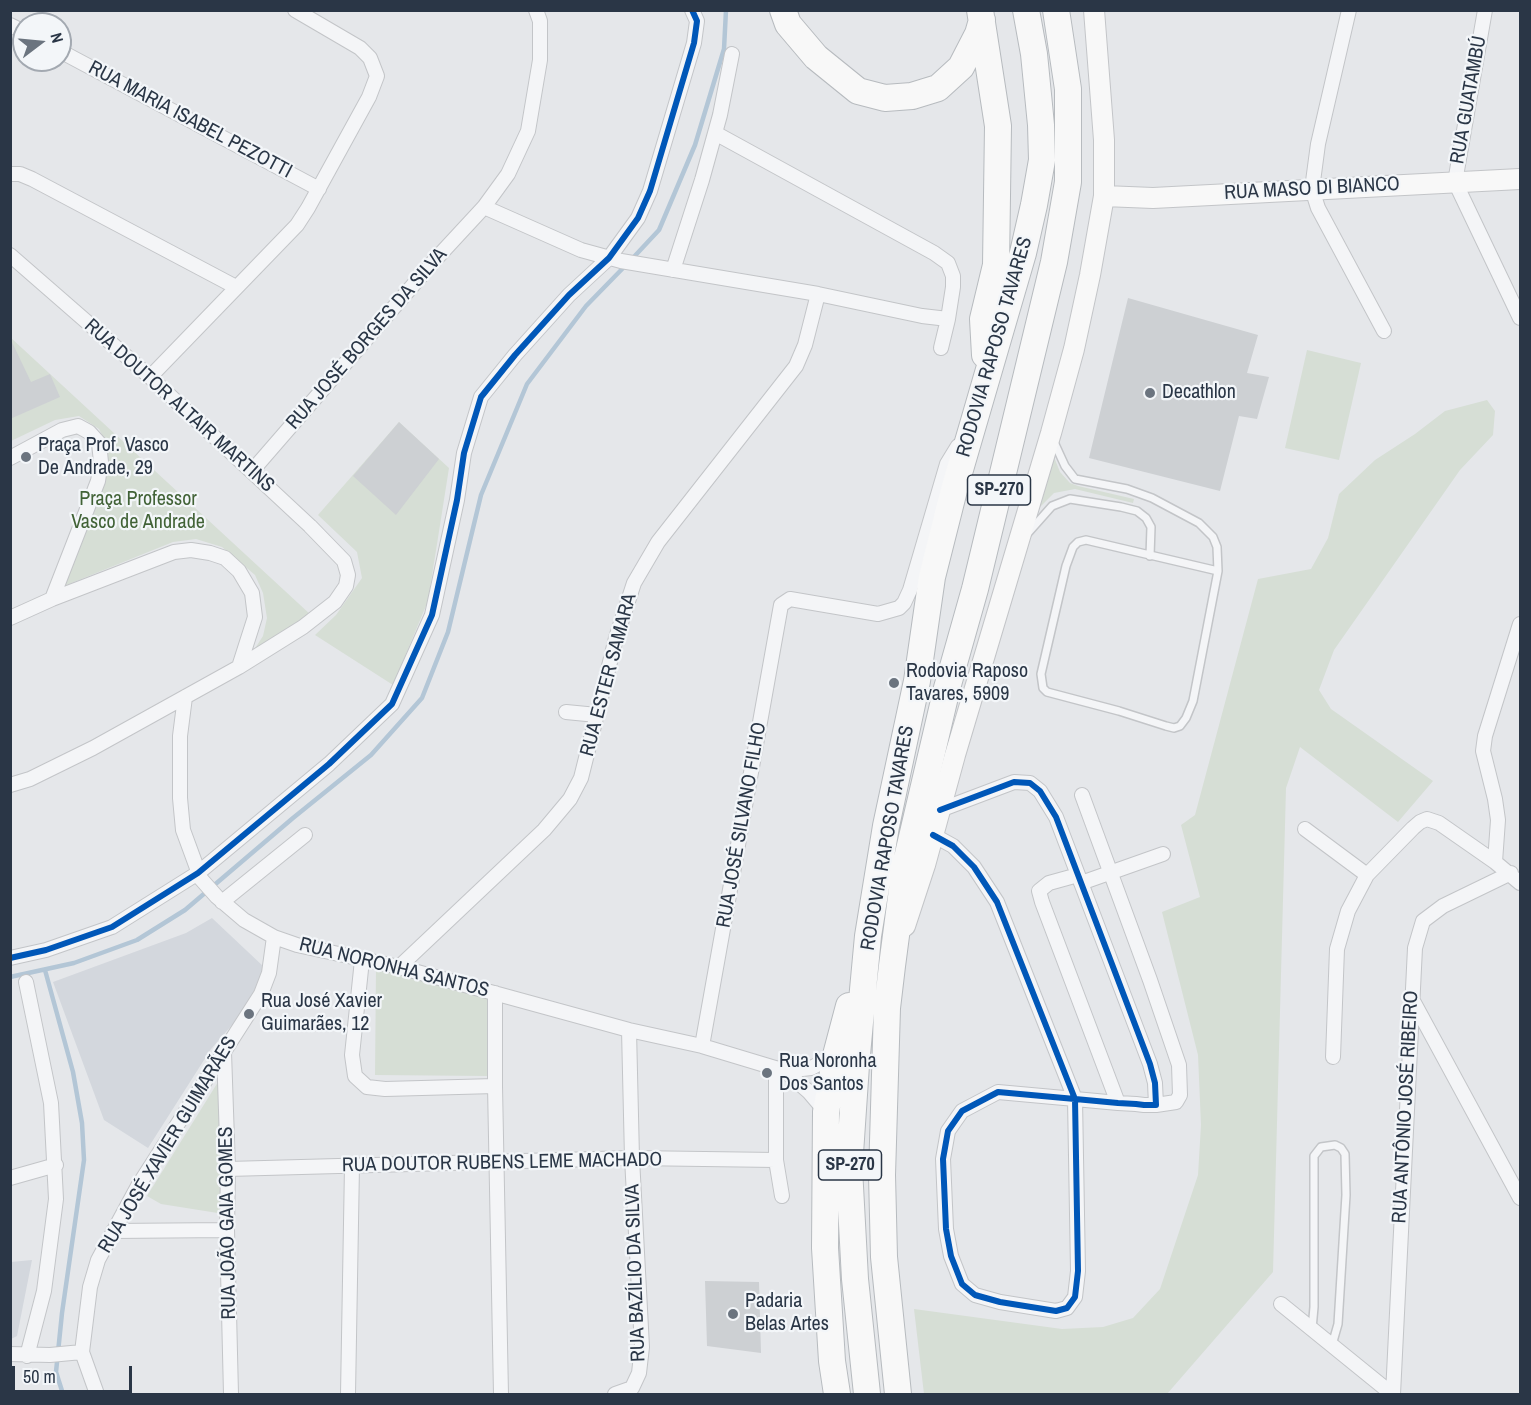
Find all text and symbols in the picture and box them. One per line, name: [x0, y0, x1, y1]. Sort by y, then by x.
north arrow: [12, 12, 72, 72]
text: N: [45, 30, 69, 45]
street label: RUA GUATAMBÚ: [1446, 34, 1492, 166]
street label: RUA MARIA ISABEL PEZOTTI: [84, 56, 296, 184]
street label: RUA MASO DI BIANCO: [1224, 172, 1400, 206]
street label: RODOVIA RAPOSO TAVARES: [952, 234, 1038, 460]
street label: RUA JOSÉ BORGES DA SILVA: [282, 243, 452, 435]
street label: RUA DOUTOR ALTAIR MARTINS: [79, 314, 279, 498]
place label: Decathlon: [1162, 381, 1236, 405]
marker: Decathlon: [1143, 386, 1157, 400]
place label: Praça Prof. Vasco De Andrade, 29: [38, 434, 169, 481]
marker: Praça Prof. Vasco De Andrade, 29: [19, 450, 33, 464]
road number: SP-270: [968, 475, 1030, 505]
park label: Praça Professor Vasco de Andrade: [71, 488, 205, 535]
street label: RUA ESTER SAMARA: [576, 591, 642, 759]
place label: Rodovia Raposo Tavares, 5909: [906, 660, 1028, 707]
marker: Rodovia Raposo Tavares, 5909: [887, 676, 901, 690]
street label: RUA JOSÉ SILVANO FILHO: [712, 720, 772, 930]
street label: RODOVIA RAPOSO TAVARES: [856, 724, 920, 952]
street label: RUA NORONHA SANTOS: [297, 933, 491, 1003]
place label: Rua José Xavier Guimarães, 12: [261, 990, 382, 1037]
street label: RUA ANTÔNIO JOSÉ RIBEIRO: [1388, 990, 1424, 1224]
marker: Rua José Xavier Guimarães, 12: [242, 1007, 256, 1021]
street label: RUA JOSÉ XAVIER GUIMARÃES: [94, 1032, 242, 1258]
place label: Rua Noronha Dos Santos: [779, 1050, 877, 1097]
marker: Rua Noronha Dos Santos: [760, 1066, 774, 1080]
street label: RUA JOÃO GAIA GOMES: [214, 1126, 242, 1320]
street label: RUA DOUTOR RUBENS LEME MACHADO: [342, 1148, 662, 1178]
road number: SP-270: [818, 1150, 882, 1180]
street label: RUA BAZÍLIO DA SILVA: [621, 1184, 651, 1362]
place label: Padaria Belas Artes: [745, 1290, 829, 1337]
marker: Padaria Belas Artes: [726, 1307, 740, 1321]
scale bar: [15, 1354, 135, 1392]
text: 50 m: [23, 1364, 56, 1389]

